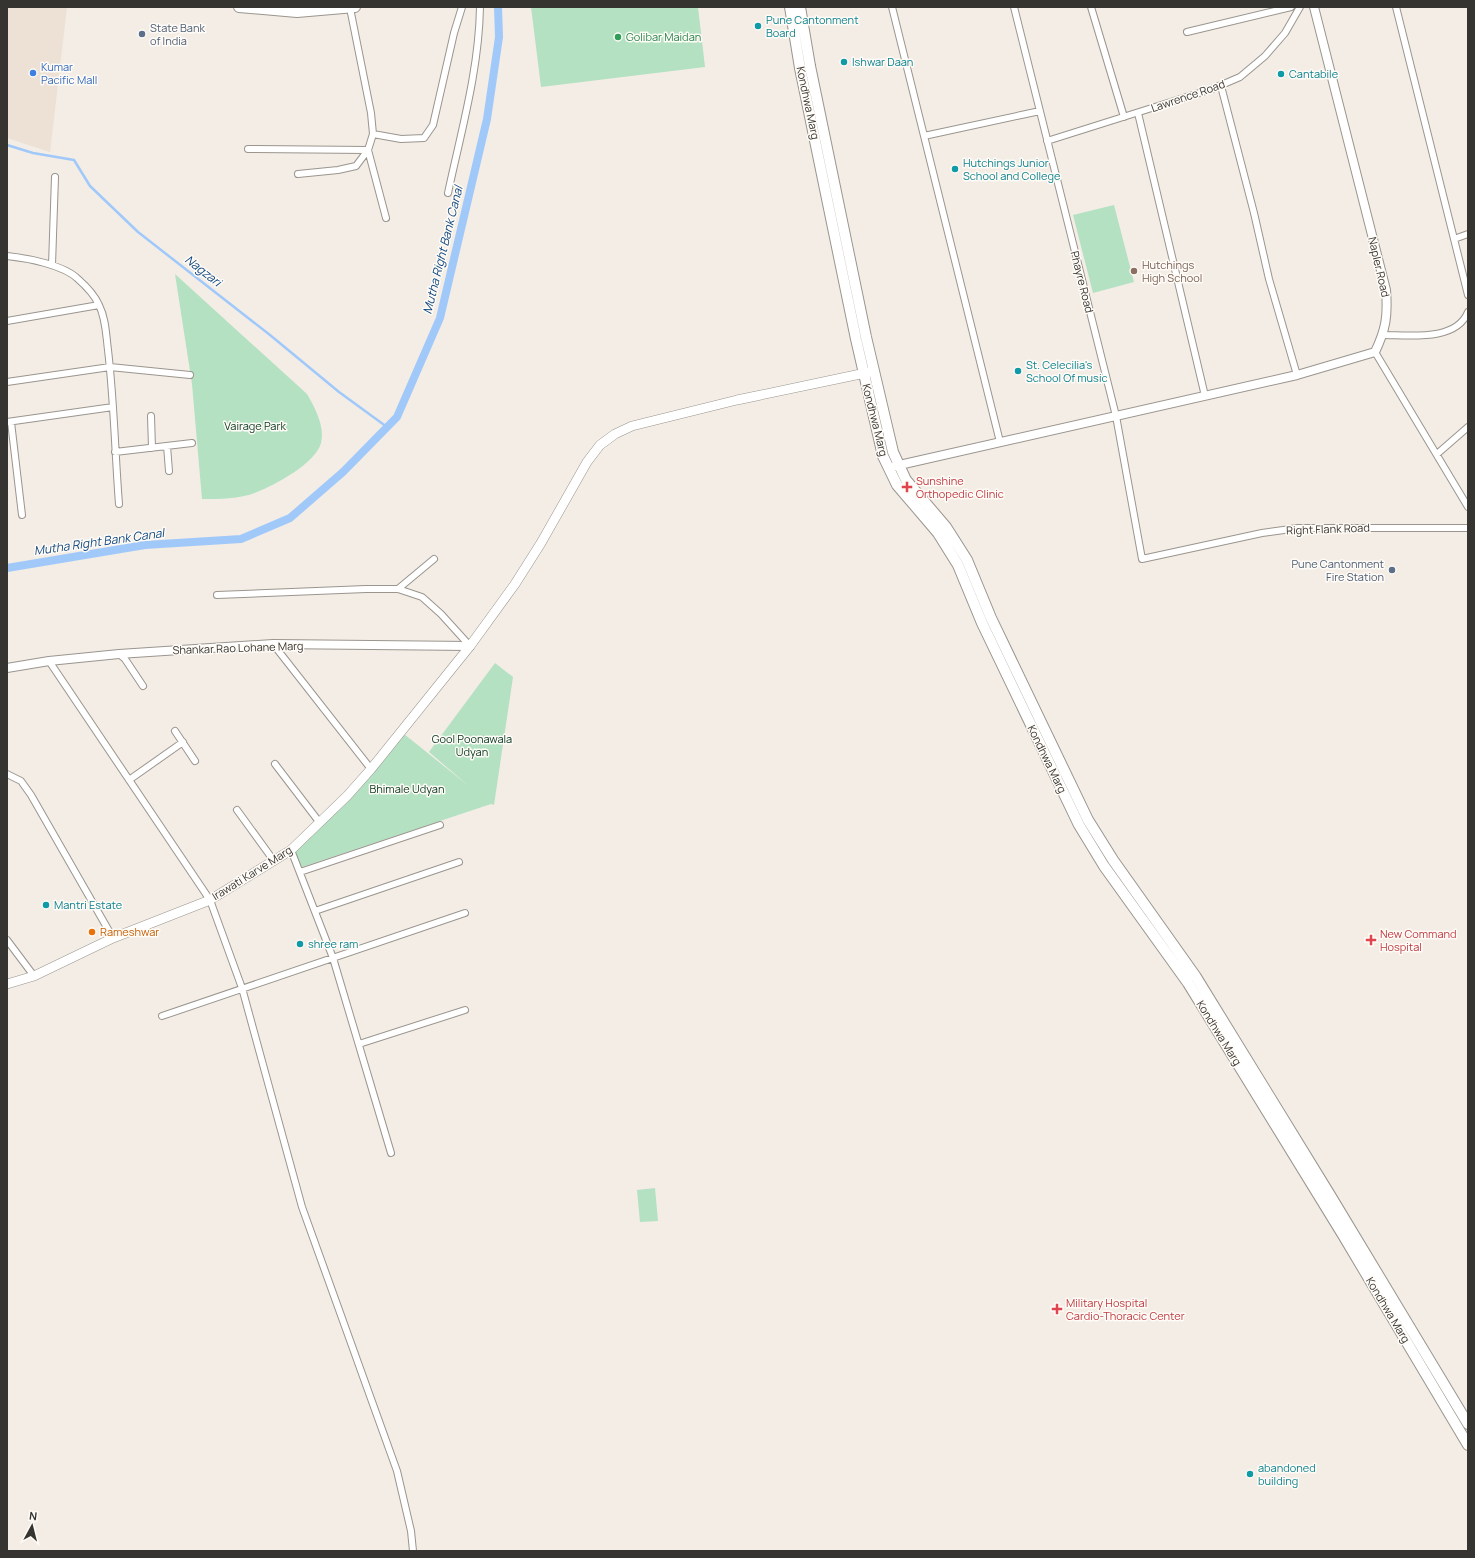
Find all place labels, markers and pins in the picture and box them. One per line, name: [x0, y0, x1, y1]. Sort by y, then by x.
place label: Pune Cantonment Board: [766, 12, 859, 40]
place label: State Bank of India: [150, 20, 206, 48]
marker: Pune Cantonment Board: [753, 21, 763, 31]
marker: State Bank of India: [137, 29, 147, 39]
place label: Golibar Maidan: [626, 29, 701, 44]
marker: Golibar Maidan: [613, 32, 623, 42]
place label: Ishwar Daan: [852, 54, 913, 69]
marker: Ishwar Daan: [839, 57, 849, 67]
place label: Kumar Pacific Mall: [41, 59, 97, 87]
place label: Cantabile: [1289, 66, 1339, 81]
marker: Kumar Pacific Mall: [28, 68, 38, 78]
marker: Cantabile: [1276, 69, 1286, 79]
place label: Hutchings Junior School and College: [963, 155, 1061, 183]
marker: Hutchings Junior School and College: [950, 164, 960, 174]
place label: Hutchings High School: [1142, 257, 1202, 285]
marker: Hutchings High School: [1129, 266, 1139, 276]
place label: St. Celecilia's School Of music: [1026, 357, 1108, 385]
marker: St. Celecilia's School Of music: [1013, 366, 1023, 376]
place label: Sunshine Orthopedic Clinic: [916, 473, 1004, 501]
marker: Sunshine Orthopedic Clinic: [901, 481, 913, 493]
place label: Pune Cantonment Fire Station: [1291, 556, 1384, 584]
marker: Pune Cantonment Fire Station: [1387, 565, 1397, 575]
place label: Mantri Estate: [54, 897, 123, 912]
marker: Mantri Estate: [41, 900, 51, 910]
place label: Rameshwar: [100, 924, 159, 939]
place label: New Command Hospital: [1380, 926, 1457, 954]
marker: Rameshwar: [87, 927, 97, 937]
marker: New Command Hospital: [1365, 934, 1377, 946]
place label: shree ram: [308, 936, 358, 951]
marker: shree ram: [295, 939, 305, 949]
place label: Military Hospital Cardio-Thoracic Center: [1066, 1295, 1185, 1323]
marker: Military Hospital Cardio-Thoracic Center: [1051, 1303, 1063, 1315]
place label: abandoned building: [1258, 1460, 1316, 1488]
marker: abandoned building: [1245, 1469, 1255, 1479]

